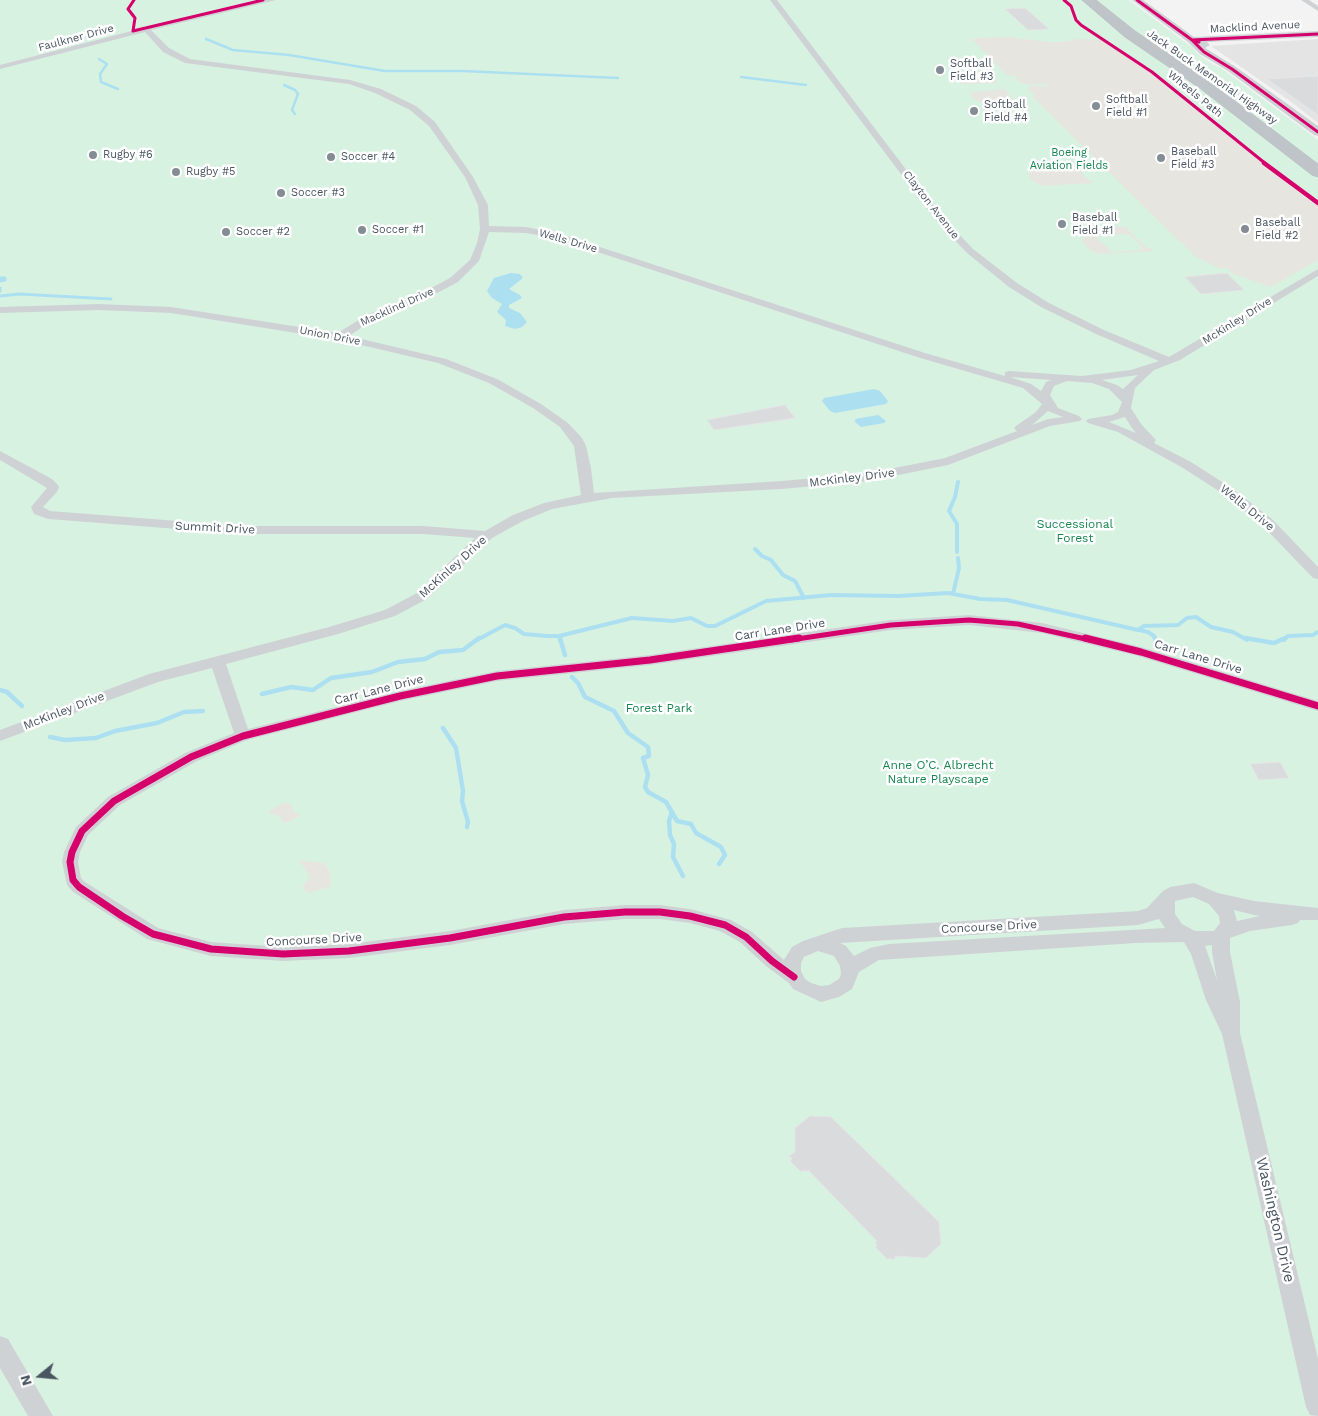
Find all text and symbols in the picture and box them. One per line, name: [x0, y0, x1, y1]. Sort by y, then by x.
street label: Macklind Avenue: [1209, 18, 1301, 36]
street label: Faulkner Drive: [37, 22, 115, 54]
street label: Jack Buck Memorial Highway: [1144, 27, 1280, 127]
place label: Softball Field #3: [950, 57, 993, 83]
marker: Softball Field #3: [934, 64, 946, 76]
street label: Wheels Path: [1165, 68, 1225, 120]
place label: Softball Field #1: [1106, 93, 1148, 119]
place label: Softball Field #4: [984, 98, 1028, 124]
marker: Softball Field #1: [1090, 100, 1102, 112]
marker: Softball Field #4: [968, 105, 980, 117]
place label: Baseball Field #3: [1171, 145, 1216, 171]
park label: Boeing Aviation Fields: [1030, 146, 1108, 172]
place label: Rugby #6: [103, 148, 153, 162]
marker: Rugby #6: [87, 149, 99, 161]
place label: Soccer #4: [341, 150, 395, 164]
marker: Soccer #4: [325, 151, 337, 163]
marker: Baseball Field #3: [1155, 152, 1167, 164]
place label: Rugby #5: [186, 165, 235, 179]
marker: Rugby #5: [170, 166, 182, 178]
street label: Clayton Avenue: [900, 168, 962, 242]
place label: Soccer #3: [291, 186, 345, 200]
marker: Soccer #3: [275, 187, 287, 199]
place label: Baseball Field #1: [1072, 211, 1117, 237]
place label: Baseball Field #2: [1255, 216, 1300, 242]
marker: Baseball Field #1: [1056, 218, 1068, 230]
place label: Soccer #1: [372, 223, 424, 237]
marker: Baseball Field #2: [1239, 223, 1251, 235]
marker: Soccer #1: [356, 224, 368, 236]
place label: Soccer #2: [236, 225, 290, 239]
marker: Soccer #2: [220, 226, 232, 238]
street label: Wells Drive: [537, 226, 599, 256]
street label: Macklind Drive: [358, 285, 436, 329]
street label: McKinley Drive: [1200, 295, 1274, 347]
street label: Union Drive: [298, 324, 362, 348]
street label: McKinley Drive: [809, 466, 895, 490]
street label: Wells Drive: [1217, 482, 1277, 534]
park label: Successional Forest: [1037, 517, 1113, 545]
street label: Summit Drive: [175, 519, 255, 537]
street label: McKinley Drive: [416, 533, 490, 601]
street label: Carr Lane Drive: [734, 616, 826, 644]
street label: Carr Lane Drive: [1152, 637, 1244, 677]
street label: Carr Lane Drive: [333, 672, 425, 708]
street label: McKinley Drive: [21, 689, 107, 733]
park label: Forest Park: [626, 701, 692, 715]
park label: Anne O’C. Albrecht Nature Playscape: [883, 758, 993, 786]
street label: Concourse Drive: [941, 917, 1037, 937]
street label: Concourse Drive: [266, 930, 362, 950]
street label: Washington Drive: [1252, 1156, 1298, 1284]
north arrow: [15, 1351, 65, 1401]
text: N: [16, 1373, 35, 1388]

